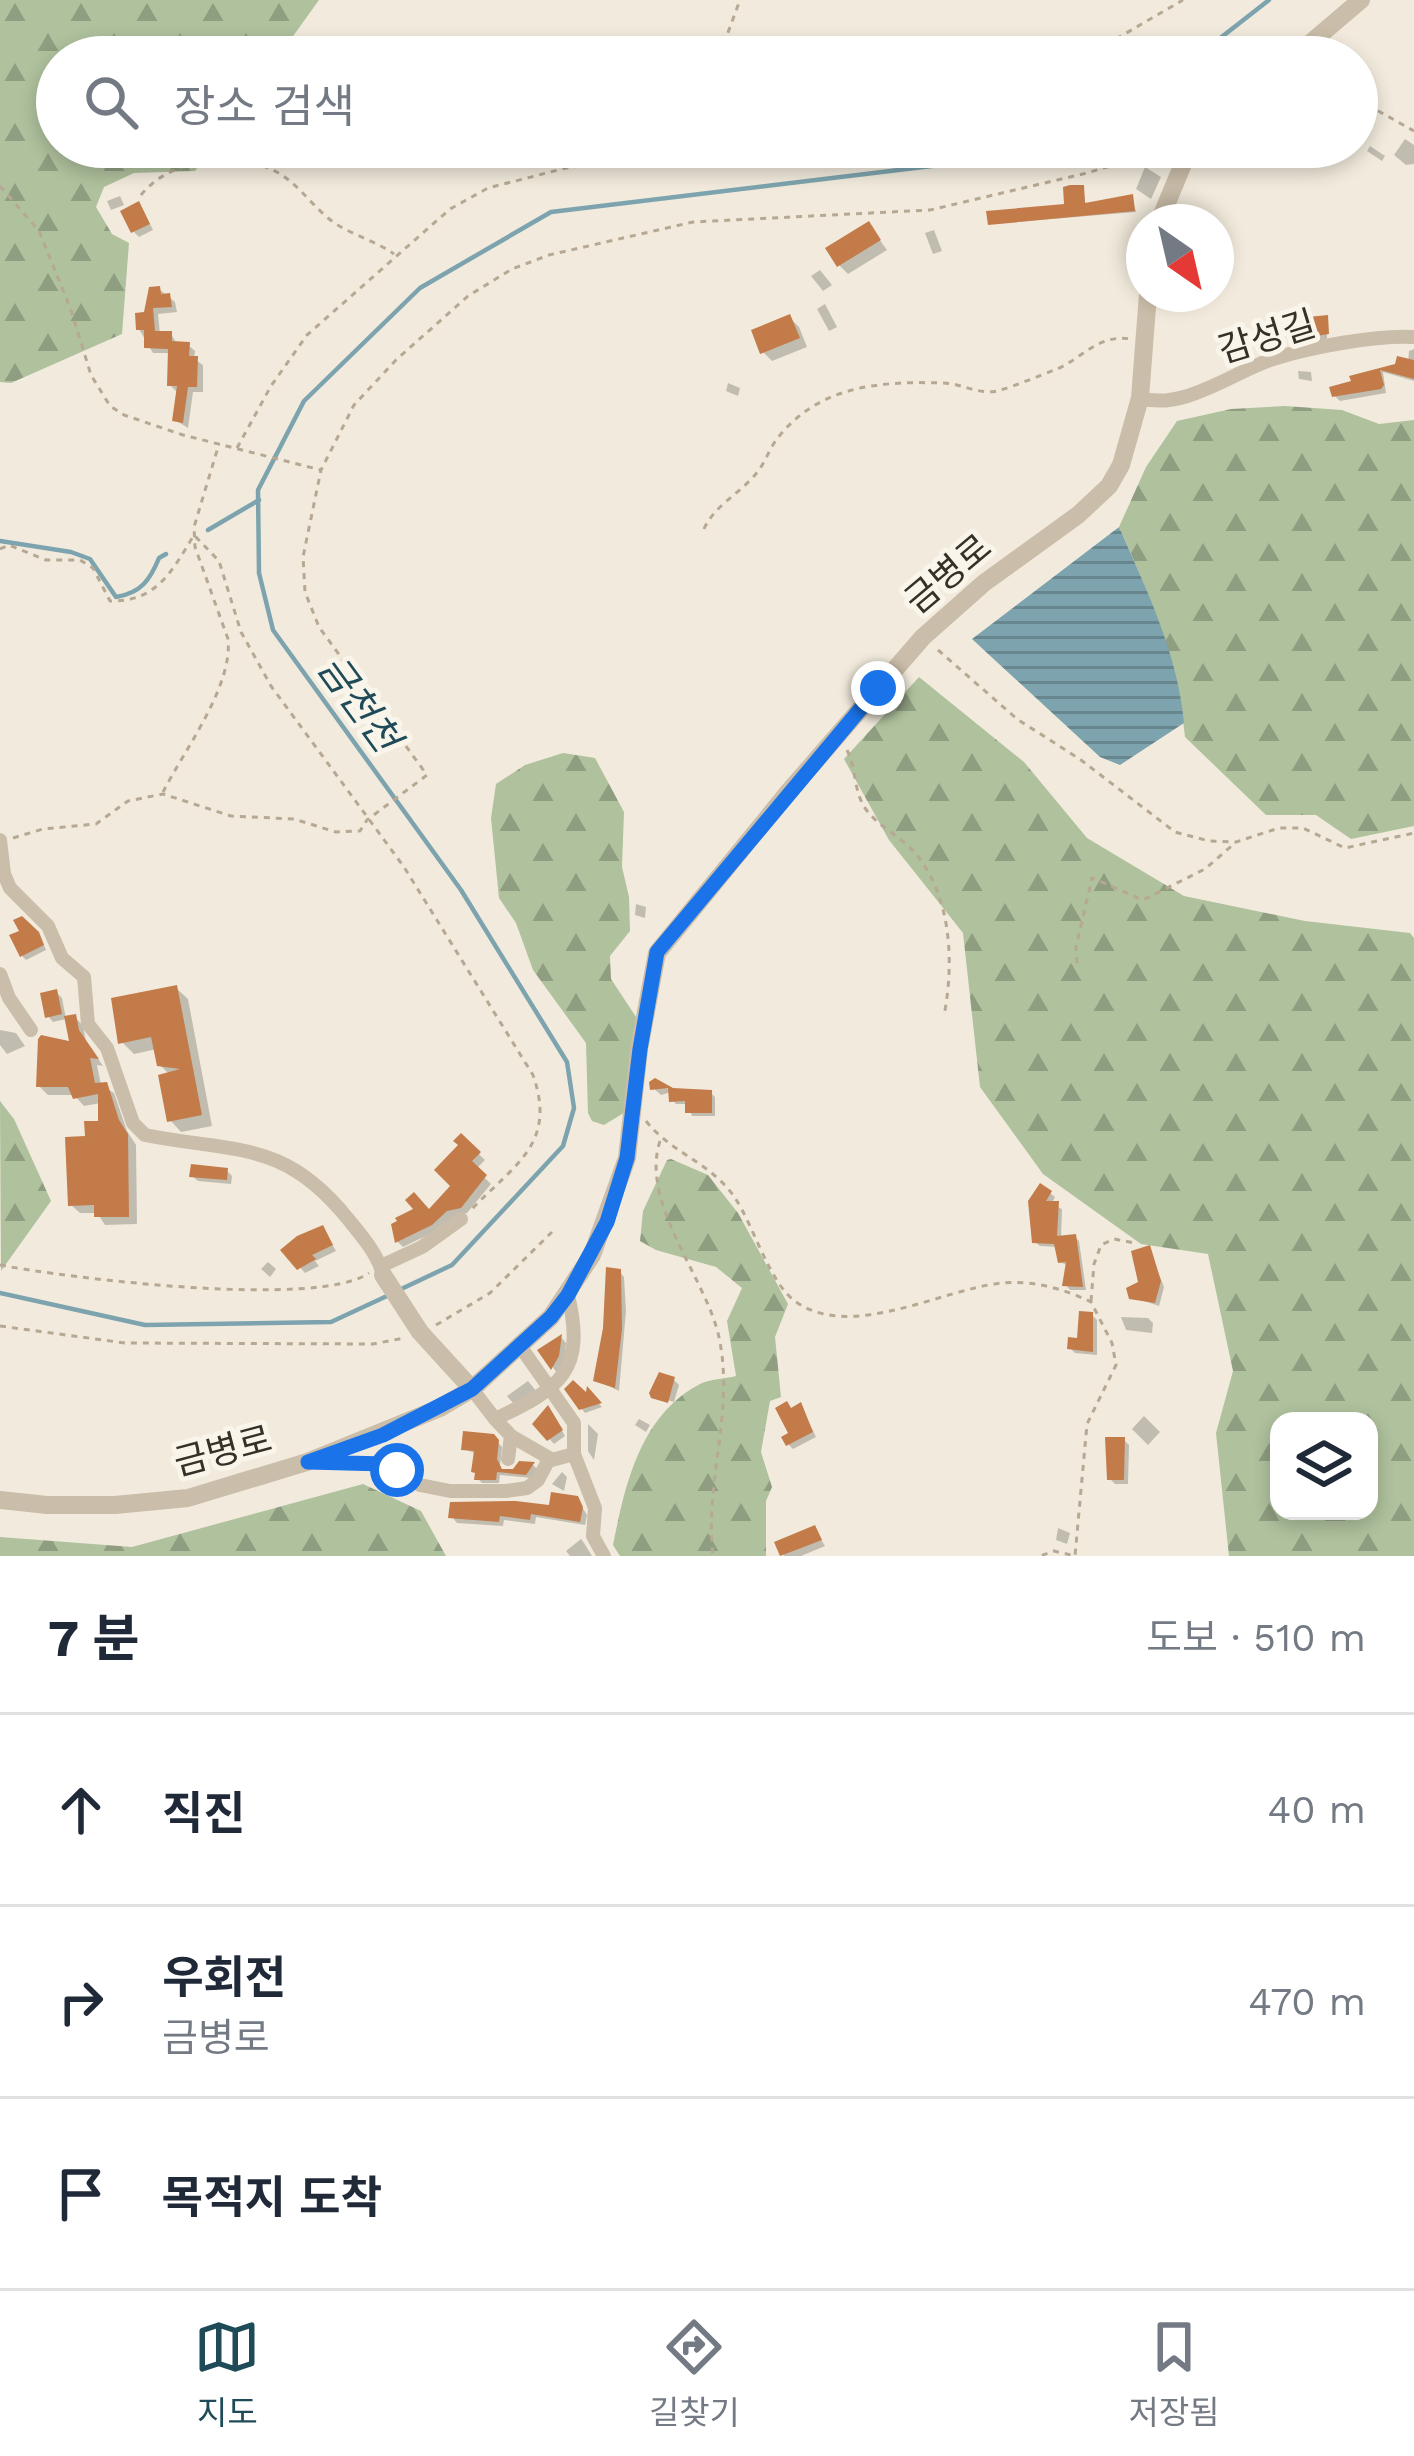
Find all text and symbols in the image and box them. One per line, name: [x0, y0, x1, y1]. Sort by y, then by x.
search box: [36, 36, 1378, 168]
icon: search: [78, 69, 144, 135]
text: 장소 검색: [174, 80, 355, 133]
north arrow: [1126, 204, 1234, 312]
street label: 감성길: [1213, 302, 1321, 372]
street label: 금병로: [896, 526, 1000, 622]
water label: 금천천: [309, 646, 411, 763]
route end: [851, 661, 905, 715]
map controls: [1270, 1412, 1378, 1520]
button: layers: [1270, 1412, 1378, 1520]
street label: 금병로: [170, 1418, 276, 1484]
route start: [370, 1443, 424, 1497]
text: 7 분: [48, 1609, 139, 1668]
text: 도보 · 510 m: [1146, 1615, 1366, 1660]
icon: ahead: [48, 1777, 114, 1843]
text: 직진: [162, 1787, 245, 1840]
text: 40 m: [1267, 1787, 1366, 1832]
text: 우회전: [162, 1951, 286, 2004]
icon: right: [48, 1969, 114, 2035]
text: 470 m: [1248, 1979, 1366, 2024]
text: 금병로: [162, 2015, 270, 2060]
icon: arrive: [48, 2161, 114, 2227]
text: 목적지 도착: [162, 2171, 382, 2224]
tab: 지도: [194, 2314, 260, 2434]
tab: 길찾기: [649, 2314, 740, 2434]
tab: 저장됨: [1129, 2314, 1220, 2434]

